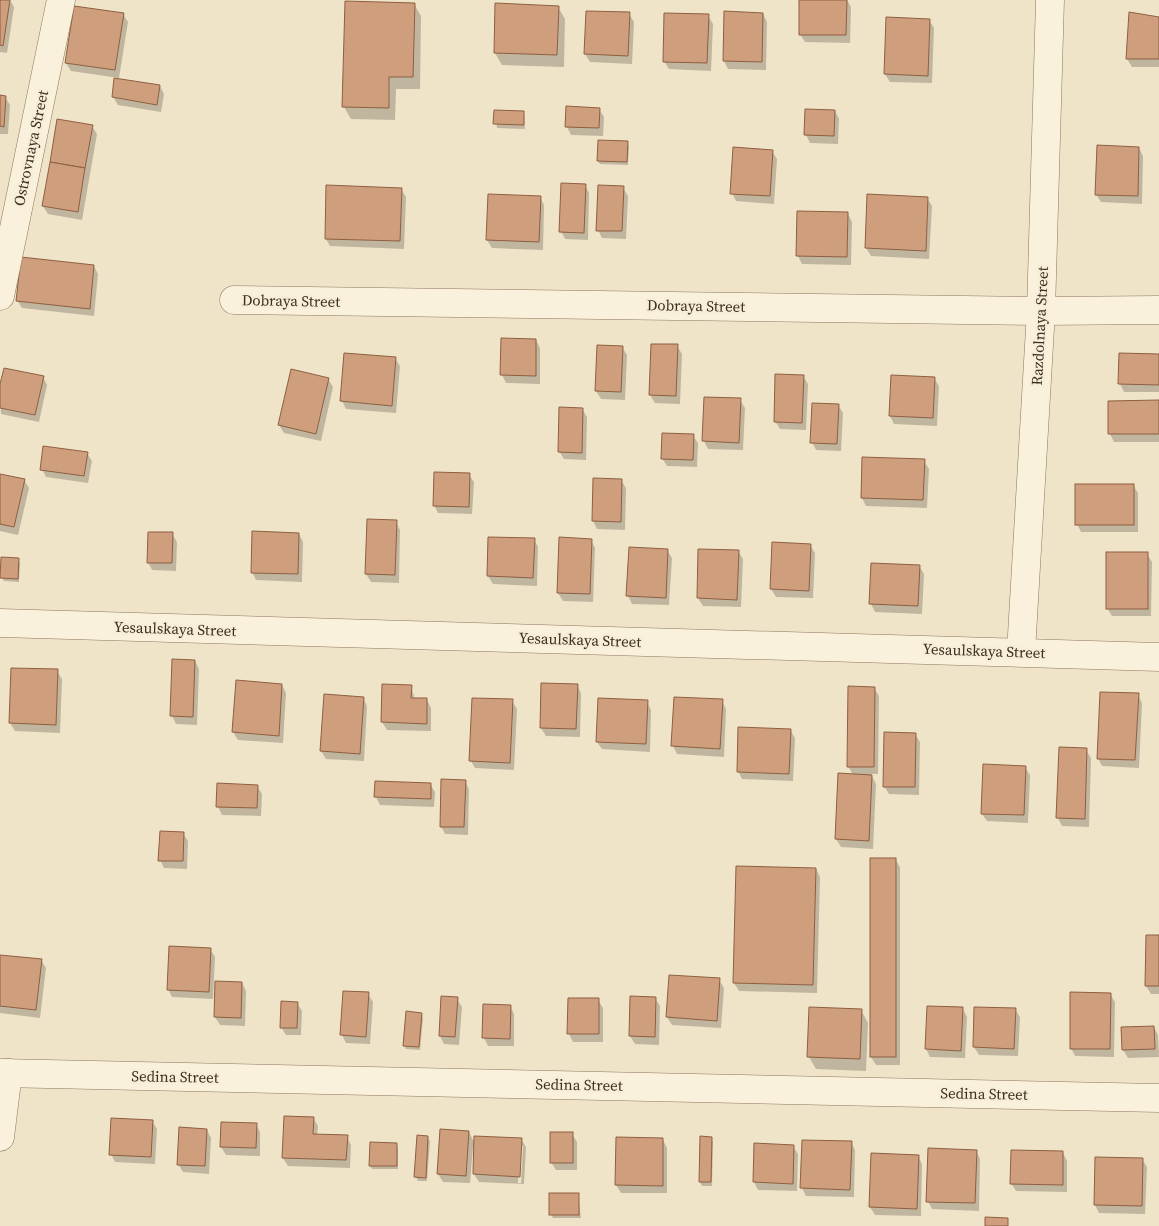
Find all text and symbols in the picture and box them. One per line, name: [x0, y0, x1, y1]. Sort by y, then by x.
street label: Ostrovnaya Street: [8, 88, 53, 208]
street label: Razdolnaya Street: [1026, 266, 1053, 386]
street label: Dobraya Street: [242, 289, 341, 312]
street label: Dobraya Street: [647, 294, 746, 317]
street label: Yesaulskaya Street: [113, 616, 237, 641]
street label: Yesaulskaya Street: [518, 627, 642, 652]
street label: Yesaulskaya Street: [922, 638, 1046, 663]
street label: Sedina Street: [131, 1065, 219, 1088]
street label: Sedina Street: [535, 1073, 623, 1096]
street label: Sedina Street: [940, 1082, 1028, 1105]

